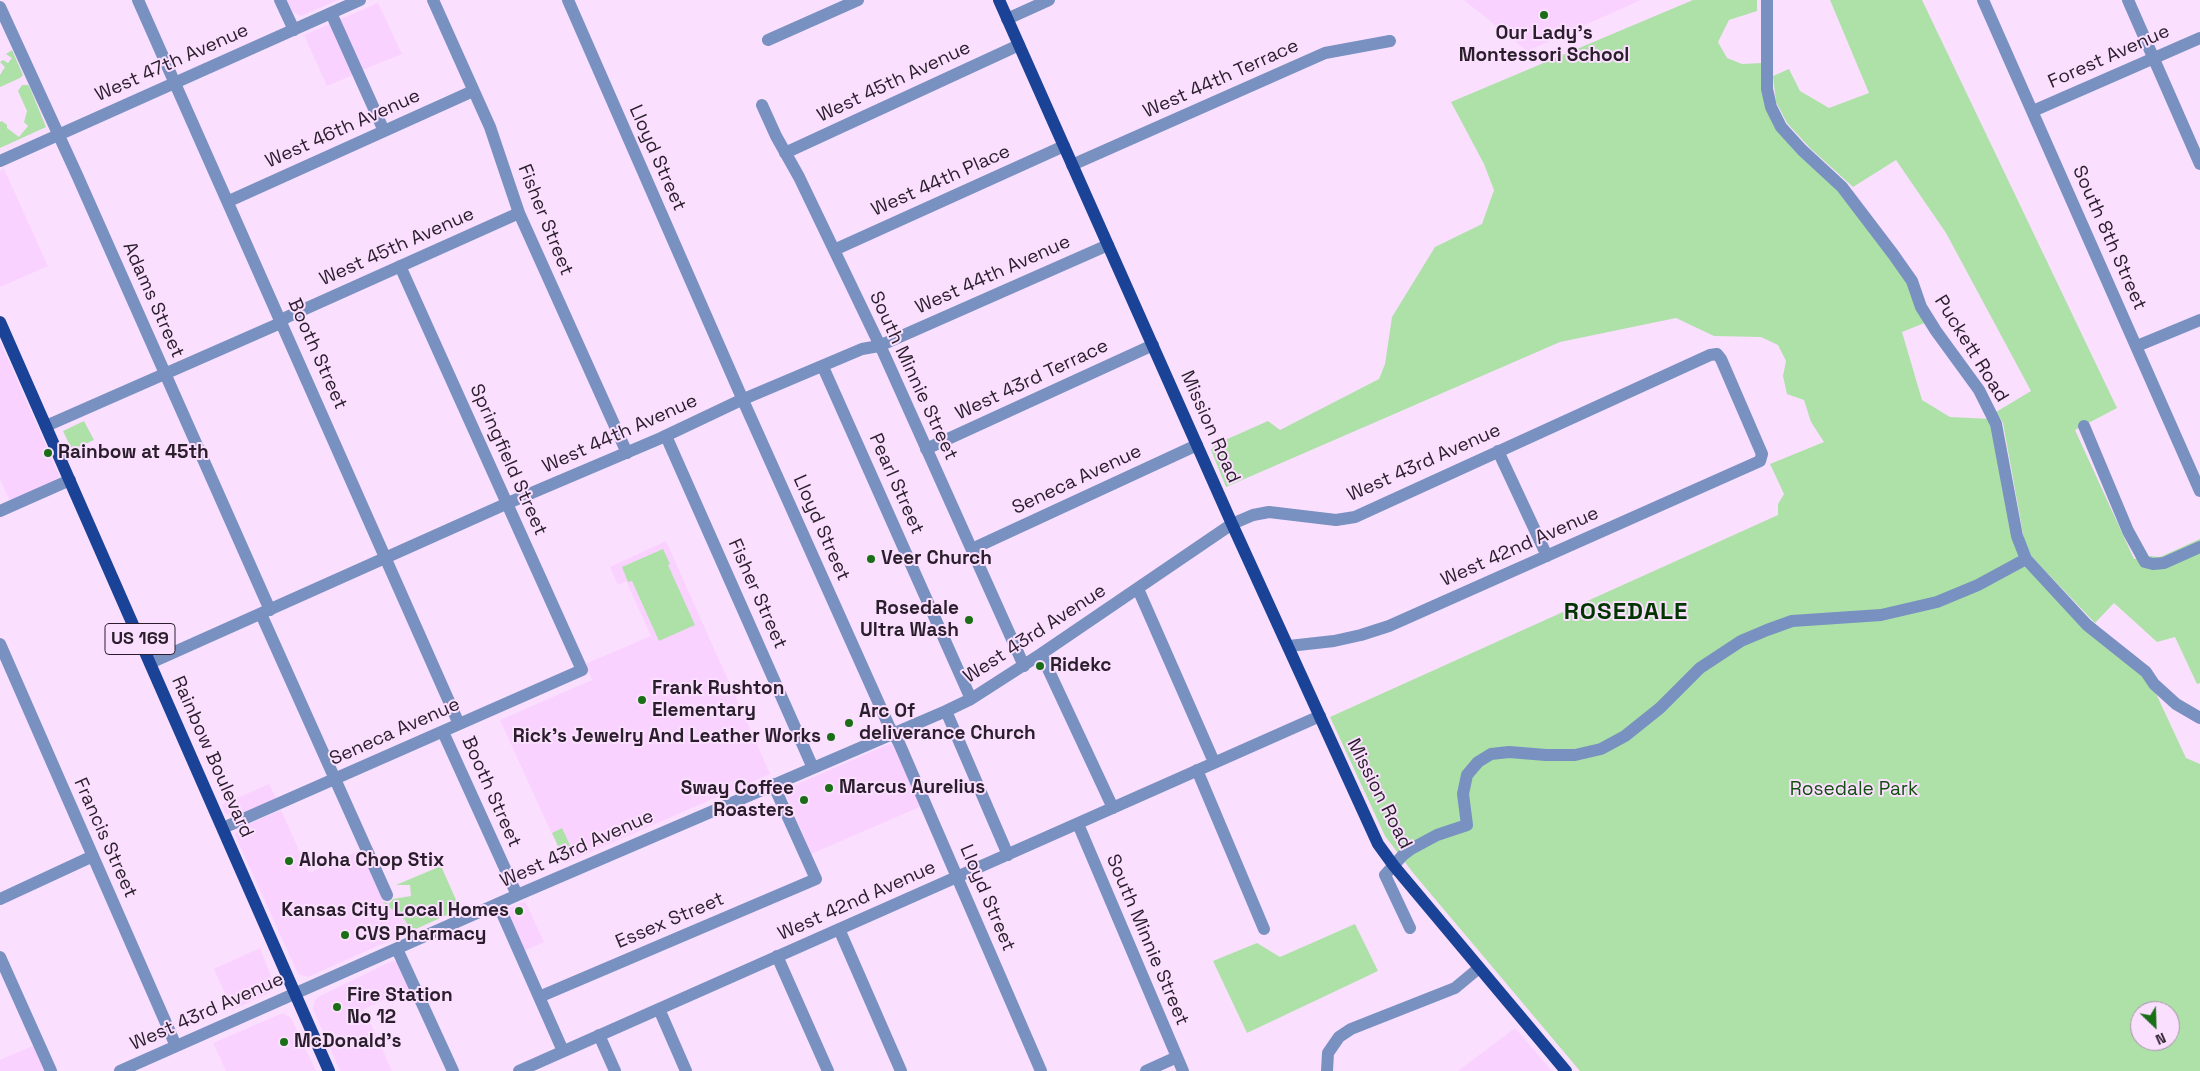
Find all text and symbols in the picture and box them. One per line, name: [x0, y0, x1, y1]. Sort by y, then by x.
marker: Our Lady's Montessori School: [1538, 9, 1550, 21]
street label: West 47th Avenue: [92, 19, 252, 107]
street label: Forest Avenue: [2045, 20, 2173, 94]
place label: Our Lady's Montessori School: [1459, 23, 1629, 67]
street label: West 44th Terrace: [1140, 34, 1302, 124]
street label: West 45th Avenue: [814, 36, 974, 128]
street label: West 46th Avenue: [262, 85, 424, 173]
street label: Lloyd Street: [623, 101, 691, 215]
street label: West 44th Place: [868, 140, 1014, 222]
street label: Fisher Street: [512, 161, 578, 279]
street label: South 8th Street: [2067, 162, 2151, 314]
street label: West 45th Avenue: [316, 203, 478, 291]
street label: West 44th Avenue: [912, 231, 1074, 319]
street label: Adams Street: [117, 239, 189, 361]
street label: South Minnie Street: [864, 288, 962, 464]
street label: Puckett Road: [1929, 291, 2013, 407]
street label: Booth Street: [282, 295, 352, 413]
street label: West 43rd Terrace: [952, 335, 1112, 425]
street label: Mission Road: [1175, 367, 1245, 487]
street label: Springfield Street: [464, 381, 552, 539]
street label: West 44th Avenue: [539, 390, 701, 478]
street label: West 43rd Avenue: [1344, 419, 1504, 507]
street label: Pearl Street: [864, 430, 928, 538]
street label: Seneca Avenue: [1009, 440, 1145, 520]
place label: Rainbow at 45th: [58, 442, 209, 464]
marker: Rainbow at 45th: [42, 447, 54, 459]
street label: Lloyd Street: [787, 471, 855, 585]
street label: West 42nd Avenue: [1438, 502, 1602, 592]
street label: Fisher Street: [723, 535, 791, 653]
place label: Veer Church: [881, 548, 992, 570]
marker: Veer Church: [865, 553, 877, 565]
street label: West 43rd Avenue: [959, 579, 1111, 689]
place label: Rosedale Ultra Wash: [860, 598, 959, 642]
district label: ROSEDALE: [1563, 598, 1689, 626]
marker: Rosedale Ultra Wash: [963, 614, 975, 626]
road number: US 169: [105, 624, 175, 654]
place label: Ridekc: [1050, 655, 1111, 677]
marker: Ridekc: [1034, 660, 1046, 672]
street label: Rainbow Boulevard: [166, 673, 258, 841]
place label: Frank Rushton Elementary: [652, 678, 784, 722]
street label: Seneca Avenue: [326, 693, 464, 771]
marker: Frank Rushton Elementary: [636, 694, 648, 706]
place label: Arc Of deliverance Church: [859, 701, 1036, 745]
marker: Arc Of deliverance Church: [843, 717, 855, 729]
place label: Rick's Jewelry And Leather Works: [513, 726, 821, 748]
marker: Rick's Jewelry And Leather Works: [825, 731, 837, 743]
street label: Booth Street: [456, 733, 526, 851]
street label: Mission Road: [1341, 735, 1417, 853]
street label: Francis Street: [68, 775, 142, 901]
place label: Marcus Aurelius: [839, 777, 985, 799]
place label: Sway Coffee Roasters: [681, 778, 794, 822]
park label: Rosedale Park: [1790, 779, 1918, 801]
marker: Marcus Aurelius: [823, 782, 835, 794]
marker: Sway Coffee Roasters: [798, 794, 810, 806]
street label: West 43rd Avenue: [497, 805, 657, 893]
street label: Lloyd Street: [954, 841, 1020, 955]
place label: Aloha Chop Stix: [299, 850, 444, 872]
street label: South Minnie Street: [1101, 851, 1193, 1029]
marker: Aloha Chop Stix: [283, 855, 295, 867]
street label: West 42nd Avenue: [775, 856, 939, 946]
street label: Essex Street: [612, 888, 728, 954]
place label: Kansas City Local Homes: [281, 900, 509, 922]
marker: Kansas City Local Homes: [513, 905, 525, 917]
place label: CVS Pharmacy: [355, 924, 487, 946]
marker: CVS Pharmacy: [339, 929, 351, 941]
street label: West 43rd Avenue: [127, 968, 287, 1056]
place label: Fire Station No 12: [347, 985, 453, 1029]
marker: Fire Station No 12: [331, 1001, 343, 1013]
north arrow: [2130, 1001, 2180, 1051]
text: N: [2153, 1029, 2169, 1049]
place label: McDonald's: [294, 1031, 401, 1053]
marker: McDonald's: [278, 1036, 290, 1048]

